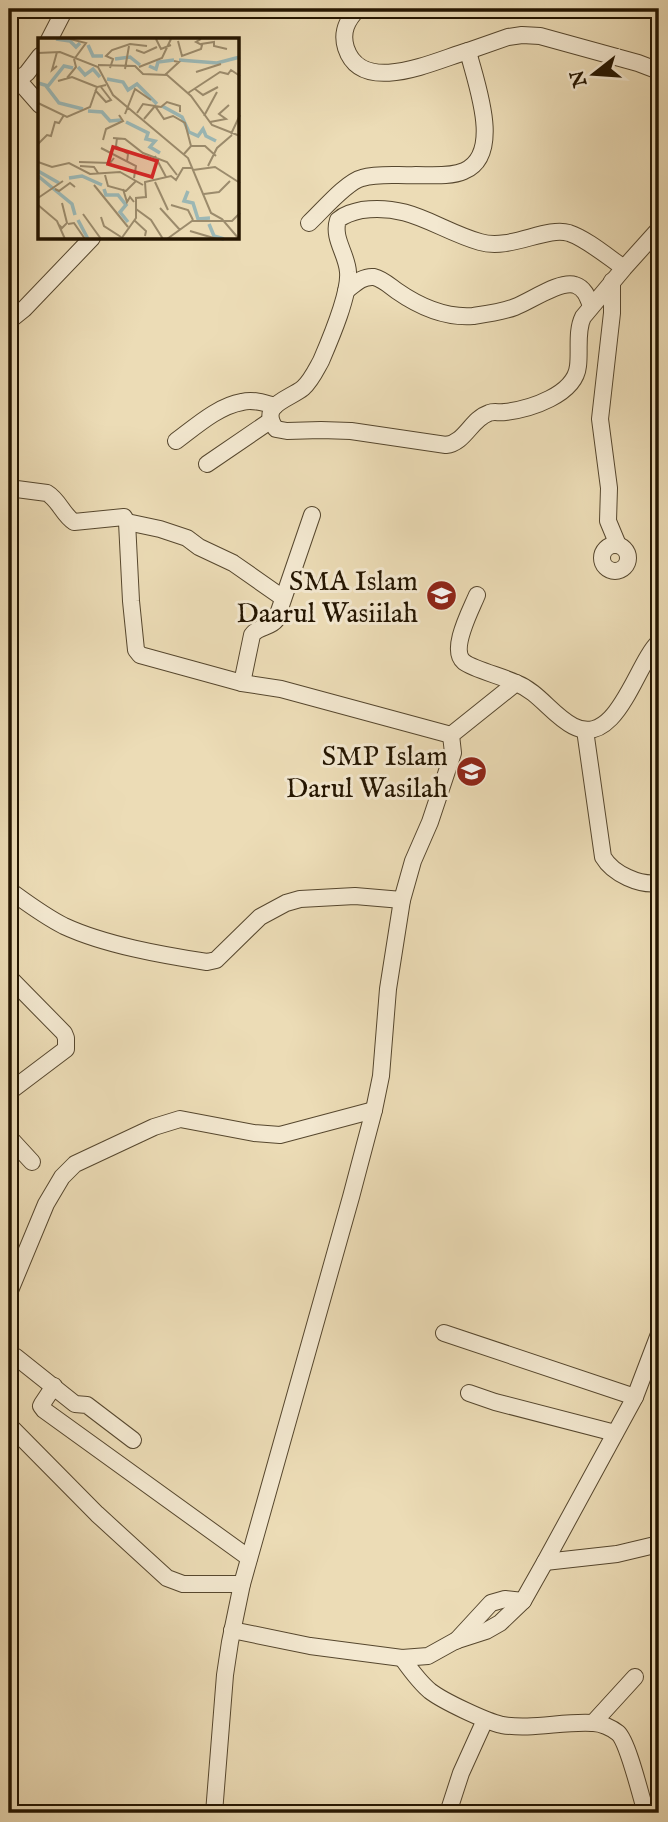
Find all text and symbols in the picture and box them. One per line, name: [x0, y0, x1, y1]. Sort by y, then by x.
inset map: [38, 38, 240, 240]
north arrow: [560, 38, 630, 108]
text: N: [566, 66, 594, 91]
place label: SMA Islam Daarul Wasiilah: [236, 565, 418, 632]
school or university icon: SMA Islam Daarul Wasiilah: [424, 579, 458, 613]
place label: SMP Islam Darul Wasilah: [286, 740, 448, 807]
school or university icon: SMP Islam Darul Wasilah: [454, 754, 488, 788]

